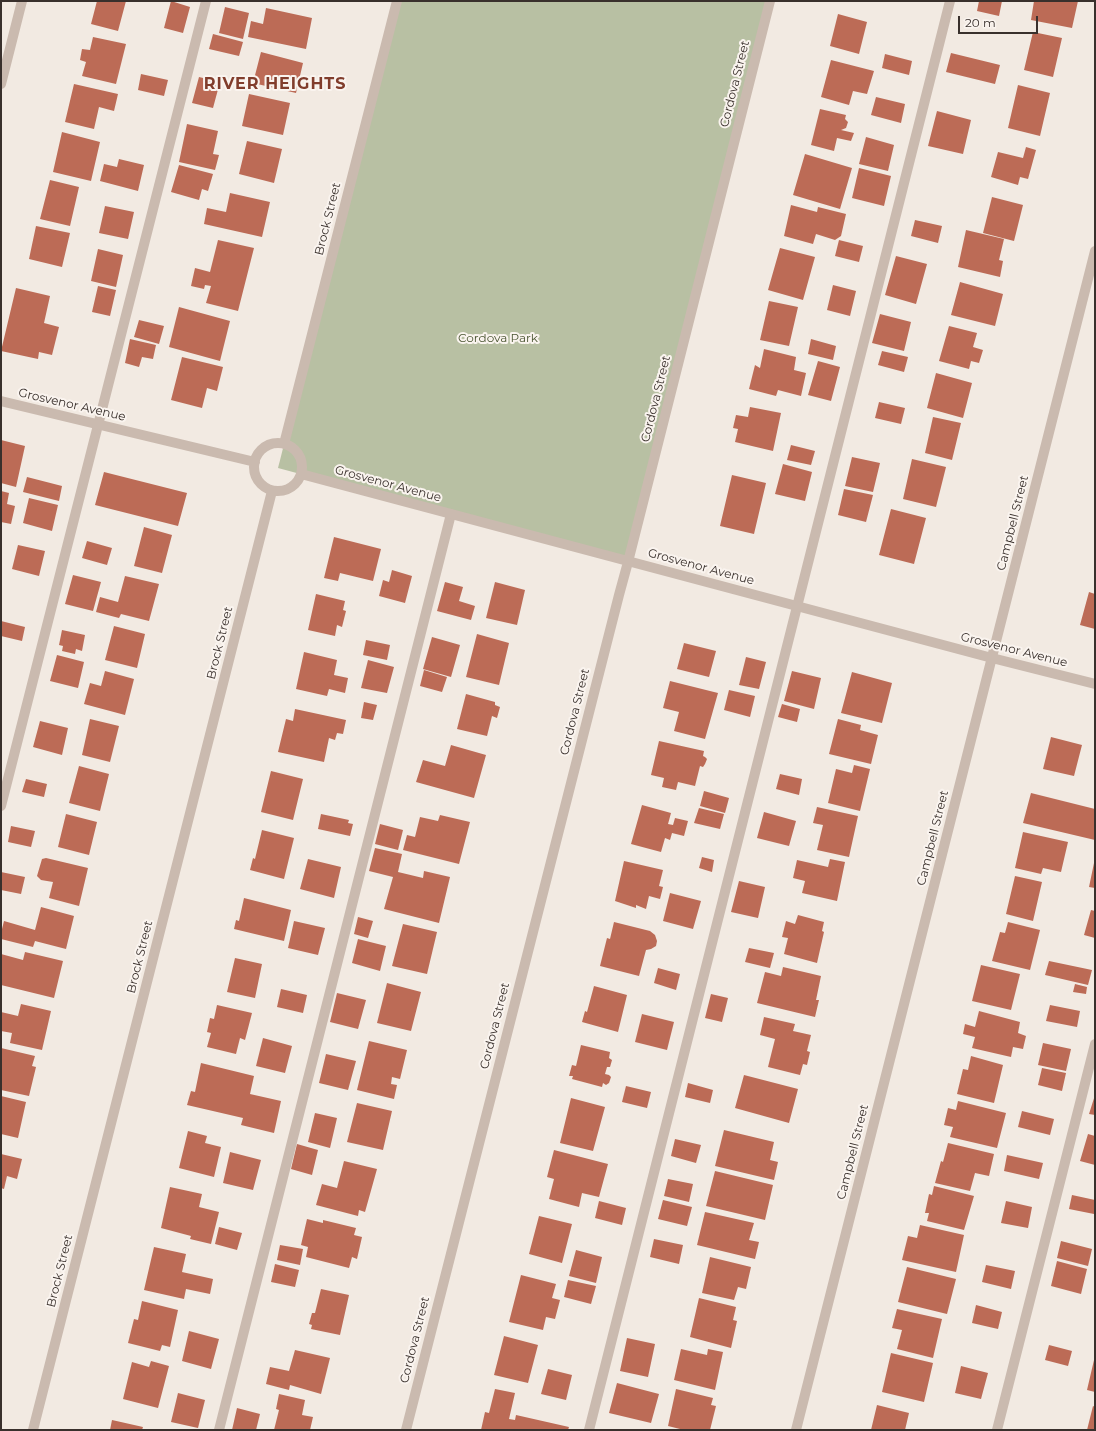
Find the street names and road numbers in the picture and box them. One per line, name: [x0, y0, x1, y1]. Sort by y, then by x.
street label: Cordova Street: [717, 39, 753, 129]
street label: Brock Street: [312, 181, 344, 257]
street label: Cordova Street: [638, 354, 674, 444]
street label: Grosvenor Avenue: [17, 386, 127, 424]
street label: Grosvenor Avenue: [333, 463, 443, 505]
street label: Campbell Street: [994, 474, 1032, 572]
street label: Grosvenor Avenue: [646, 546, 756, 588]
street label: Brock Street: [204, 605, 236, 681]
street label: Grosvenor Avenue: [959, 630, 1069, 670]
street label: Cordova Street: [557, 667, 593, 757]
street label: Campbell Street: [914, 789, 952, 887]
street label: Brock Street: [124, 919, 156, 995]
street label: Cordova Street: [477, 981, 513, 1071]
street label: Campbell Street: [834, 1103, 872, 1201]
street label: Brock Street: [44, 1233, 76, 1309]
street label: Cordova Street: [397, 1295, 433, 1385]

